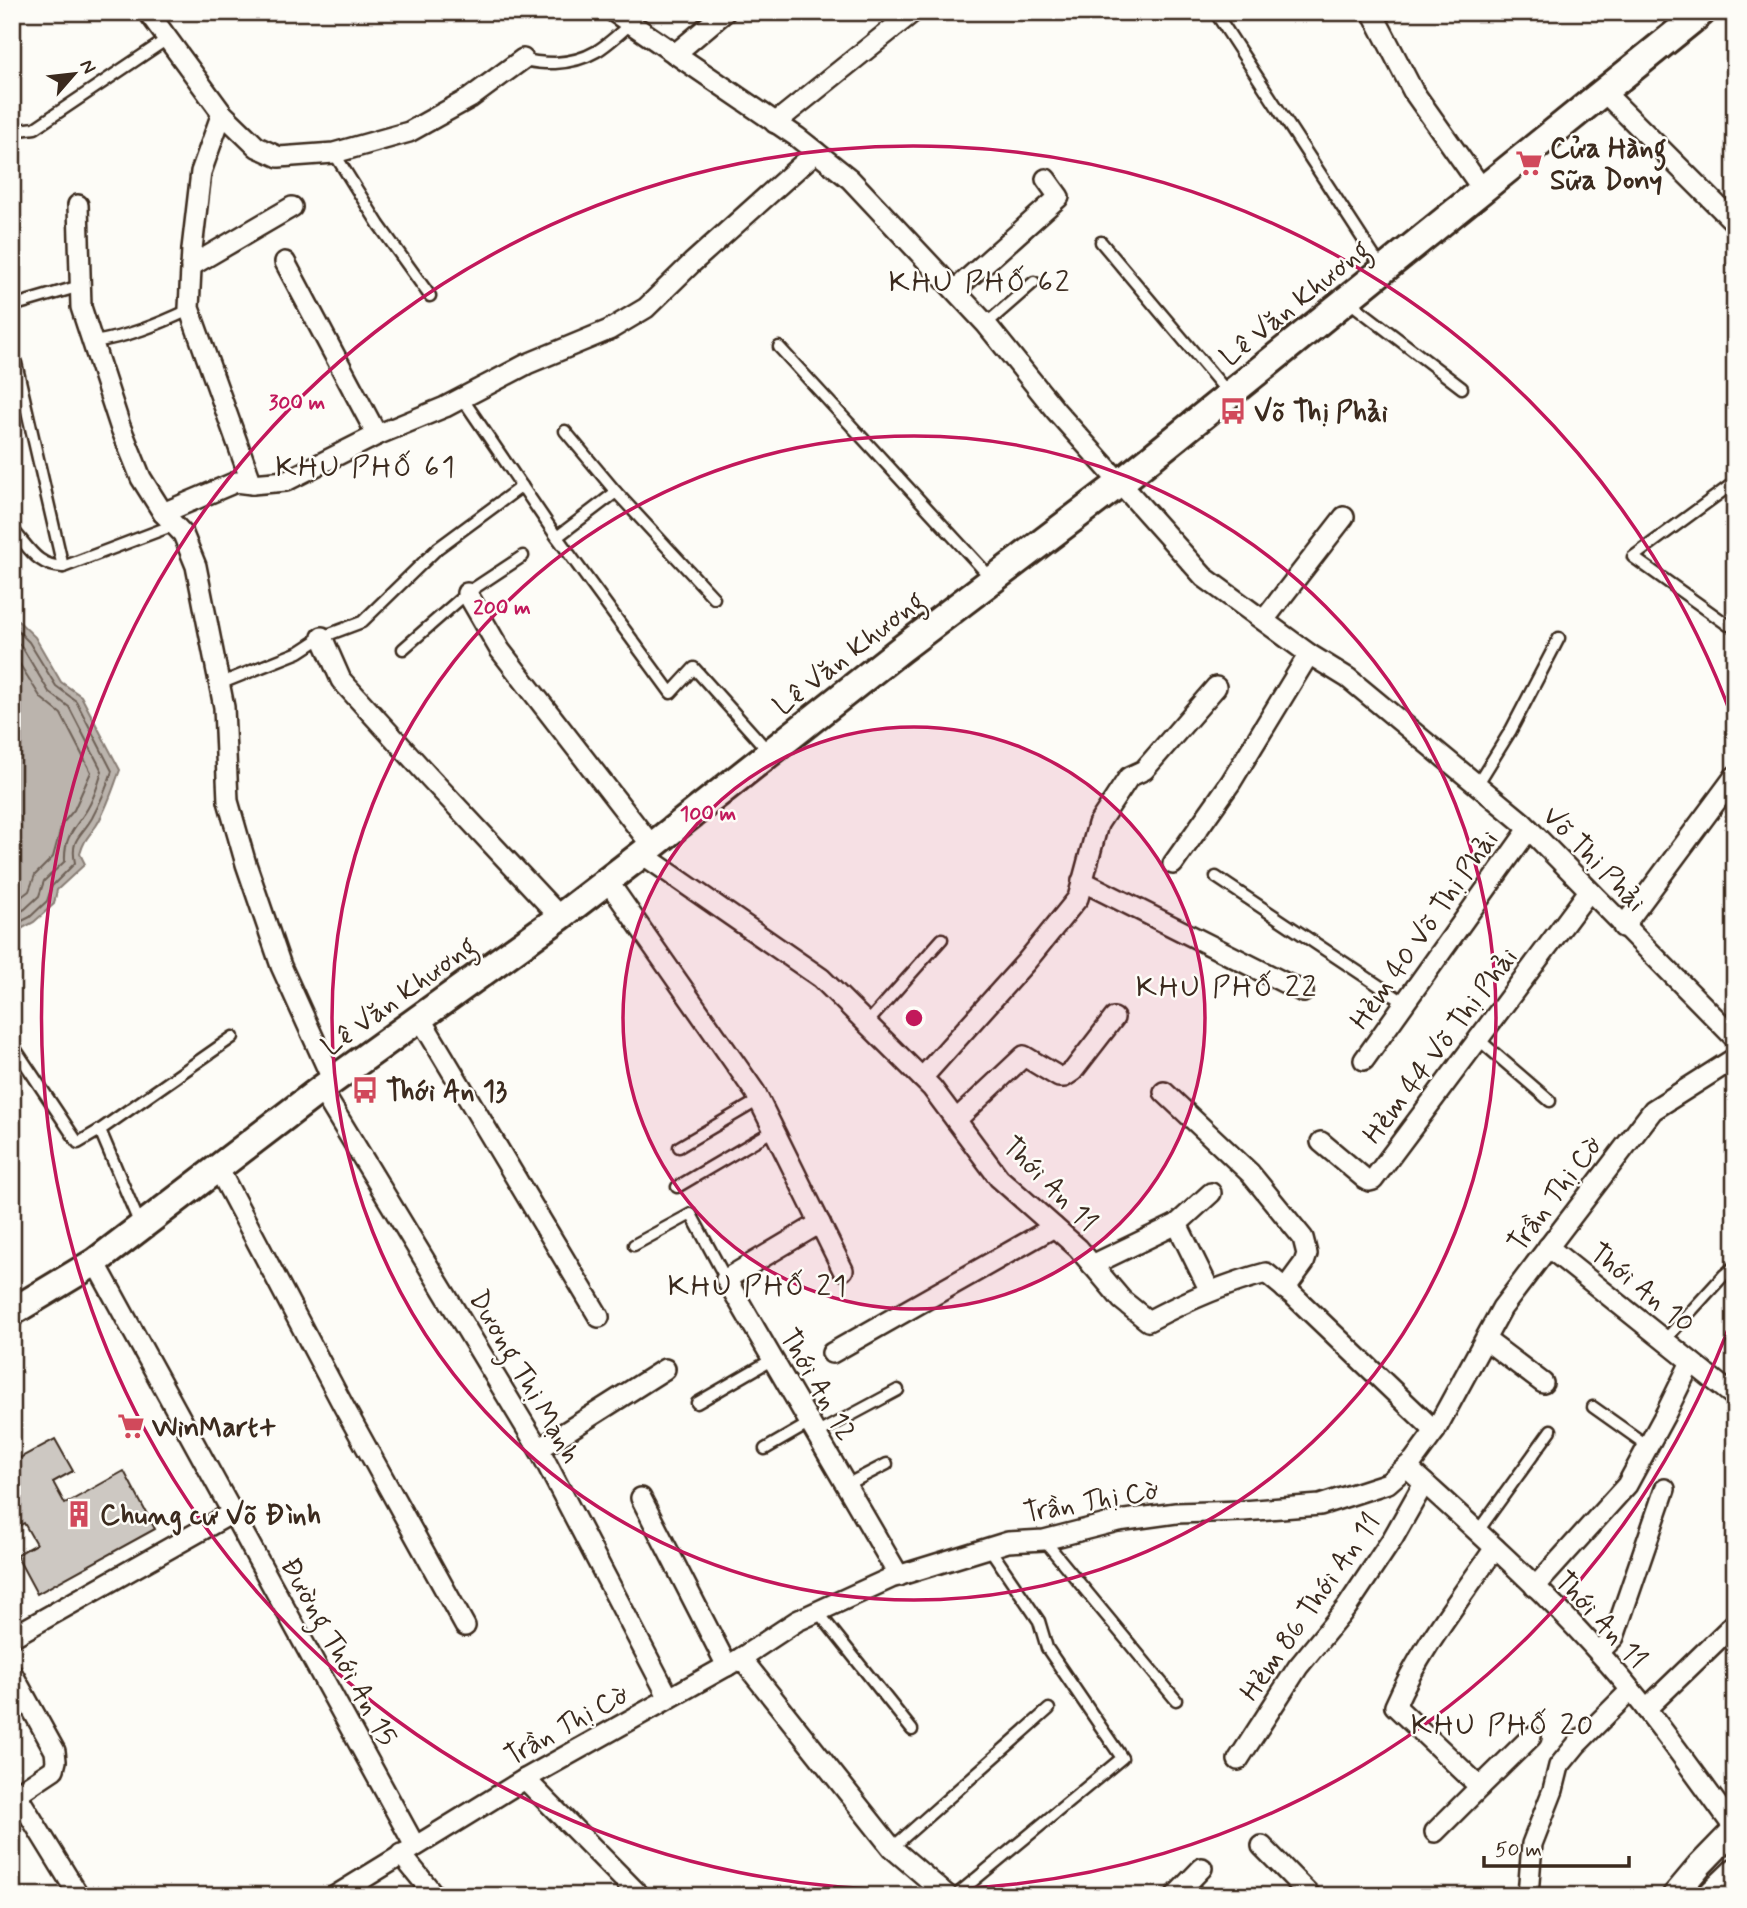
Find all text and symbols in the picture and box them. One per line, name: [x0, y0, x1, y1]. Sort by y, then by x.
north arrow: [38, 38, 108, 108]
text: N: [74, 55, 102, 78]
place label: Cửa Hàng Sữa Dony: [1550, 131, 1667, 200]
supermarket icon: Cửa Hàng Sữa Dony: [1514, 148, 1544, 178]
street label: Lê Văn Khương: [1213, 232, 1380, 378]
district label: KHU PHỐ 62: [889, 263, 1071, 302]
text: 300 m: [269, 389, 326, 417]
place label: Võ Thị Phải: [1254, 395, 1388, 432]
bus stop icon: Võ Thị Phải: [1218, 396, 1248, 426]
district label: KHU PHỐ 61: [275, 448, 457, 487]
street label: Lê Văn Khương: [766, 583, 935, 727]
text: 200 m: [473, 594, 531, 622]
street label: Võ Thị Phải: [1533, 799, 1653, 921]
text: 100 m: [680, 800, 736, 828]
street label: Hẻm 40 Võ Thị Phải: [1342, 823, 1508, 1038]
street label: Lê Văn Khương: [315, 928, 486, 1068]
street label: Hẻm 44 Võ Thị Phải: [1355, 941, 1527, 1152]
district label: KHU PHỐ 22: [1136, 968, 1318, 1007]
centre of rings: [902, 1006, 926, 1030]
place label: Thới An 13: [386, 1074, 507, 1111]
bus stop icon: Thới An 13: [350, 1075, 380, 1105]
street label: Thới An 11: [993, 1129, 1105, 1241]
street label: Trần Thị Cờ: [1500, 1129, 1612, 1260]
street label: Thới An 10: [1581, 1235, 1702, 1343]
district label: KHU PHỐ 21: [668, 1267, 848, 1306]
street label: Dương Thị Mạnh: [457, 1284, 588, 1472]
street label: Thới An 12: [770, 1322, 864, 1448]
place label: WinMart+: [152, 1410, 277, 1447]
supermarket icon: WinMart+: [116, 1411, 146, 1441]
street label: Trần Thị Cờ: [1021, 1472, 1162, 1533]
place label: Chung cư Võ Đình: [100, 1498, 321, 1536]
building icon: Chung cư Võ Đình: [64, 1499, 94, 1529]
street label: Hẻm 86 Thới An 11: [1232, 1506, 1390, 1709]
street label: Đường Thới An 15: [268, 1551, 405, 1755]
street label: Thới An 11: [1545, 1564, 1655, 1678]
street label: Trần Thị Cờ: [498, 1677, 636, 1776]
district label: KHU PHỐ 20: [1411, 1706, 1595, 1745]
scale bar: [1484, 1824, 1630, 1868]
text: 50 m: [1495, 1836, 1542, 1864]

